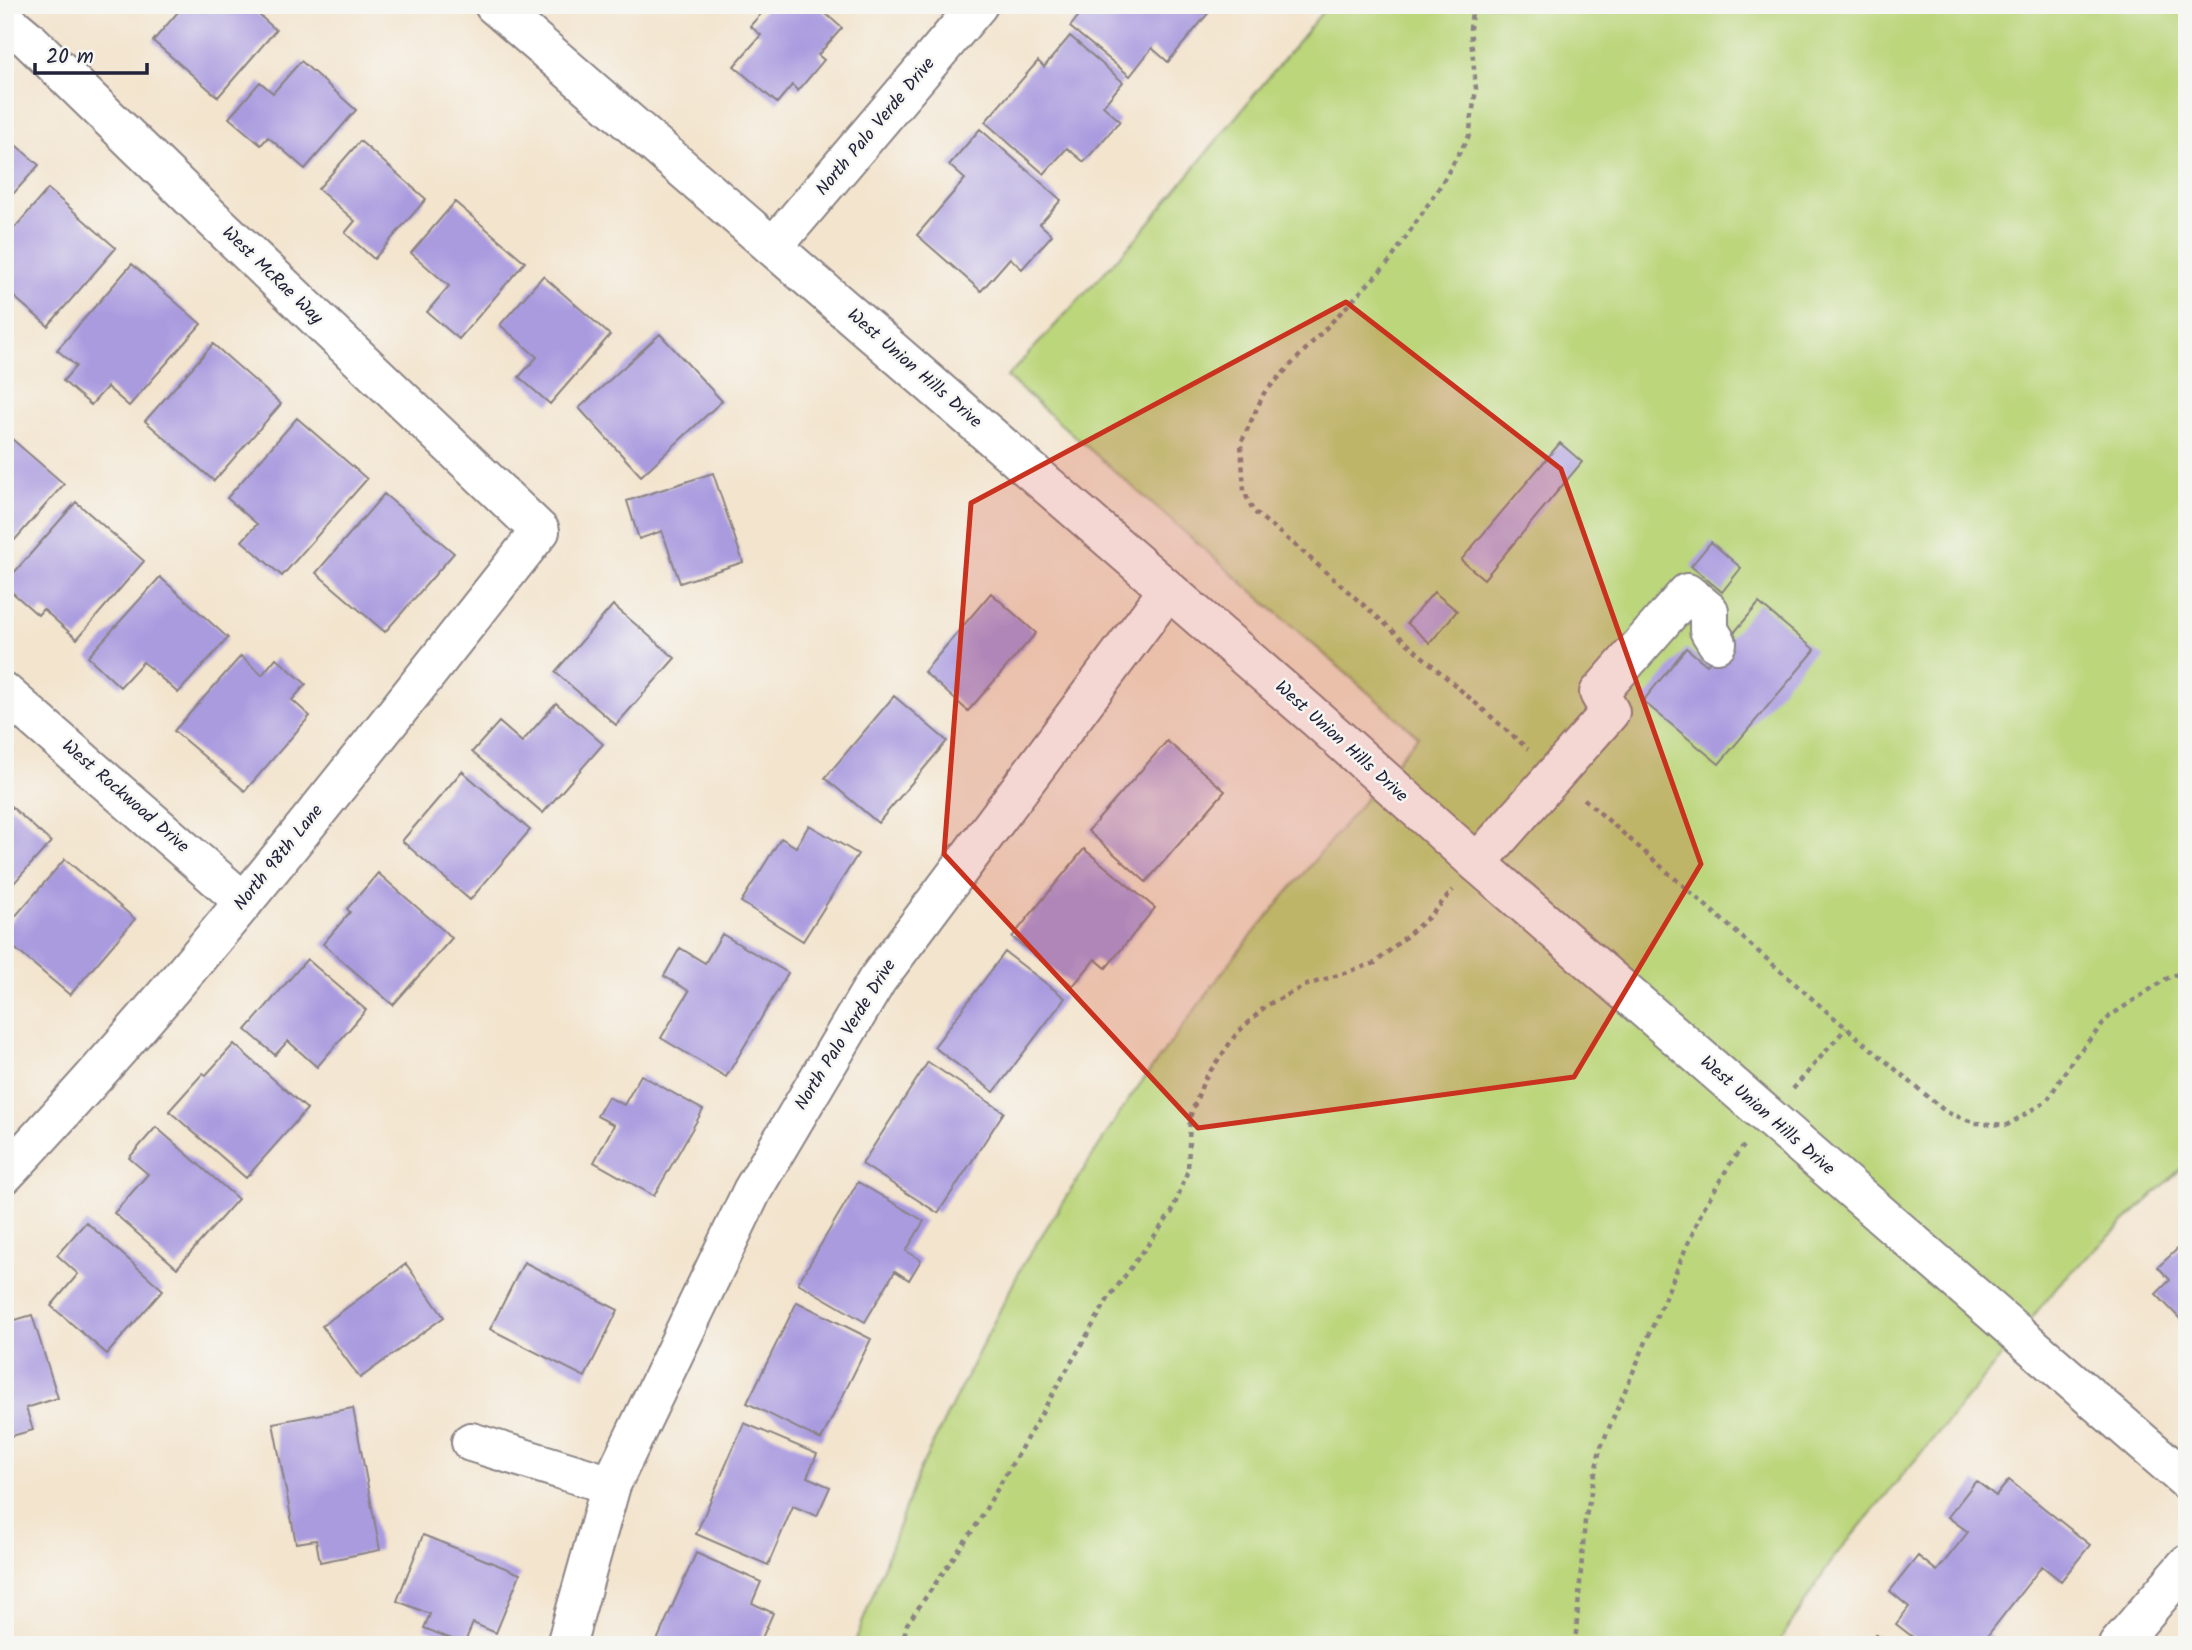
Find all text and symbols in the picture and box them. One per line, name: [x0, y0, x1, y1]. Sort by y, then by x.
scale bar: [35, 32, 147, 76]
text: 20 m: [46, 41, 94, 74]
street label: North Palo Verde Drive: [809, 51, 943, 203]
street label: West McRae Way: [215, 220, 330, 332]
street label: West Union Hills Drive: [840, 302, 988, 436]
street label: West Union Hills Drive: [1268, 674, 1414, 810]
street label: West Rockwood Drive: [55, 733, 195, 861]
street label: North 98th Lane: [227, 799, 331, 917]
street label: North Palo Verde Drive: [788, 954, 904, 1116]
street label: West Union Hills Drive: [1693, 1049, 1841, 1183]

